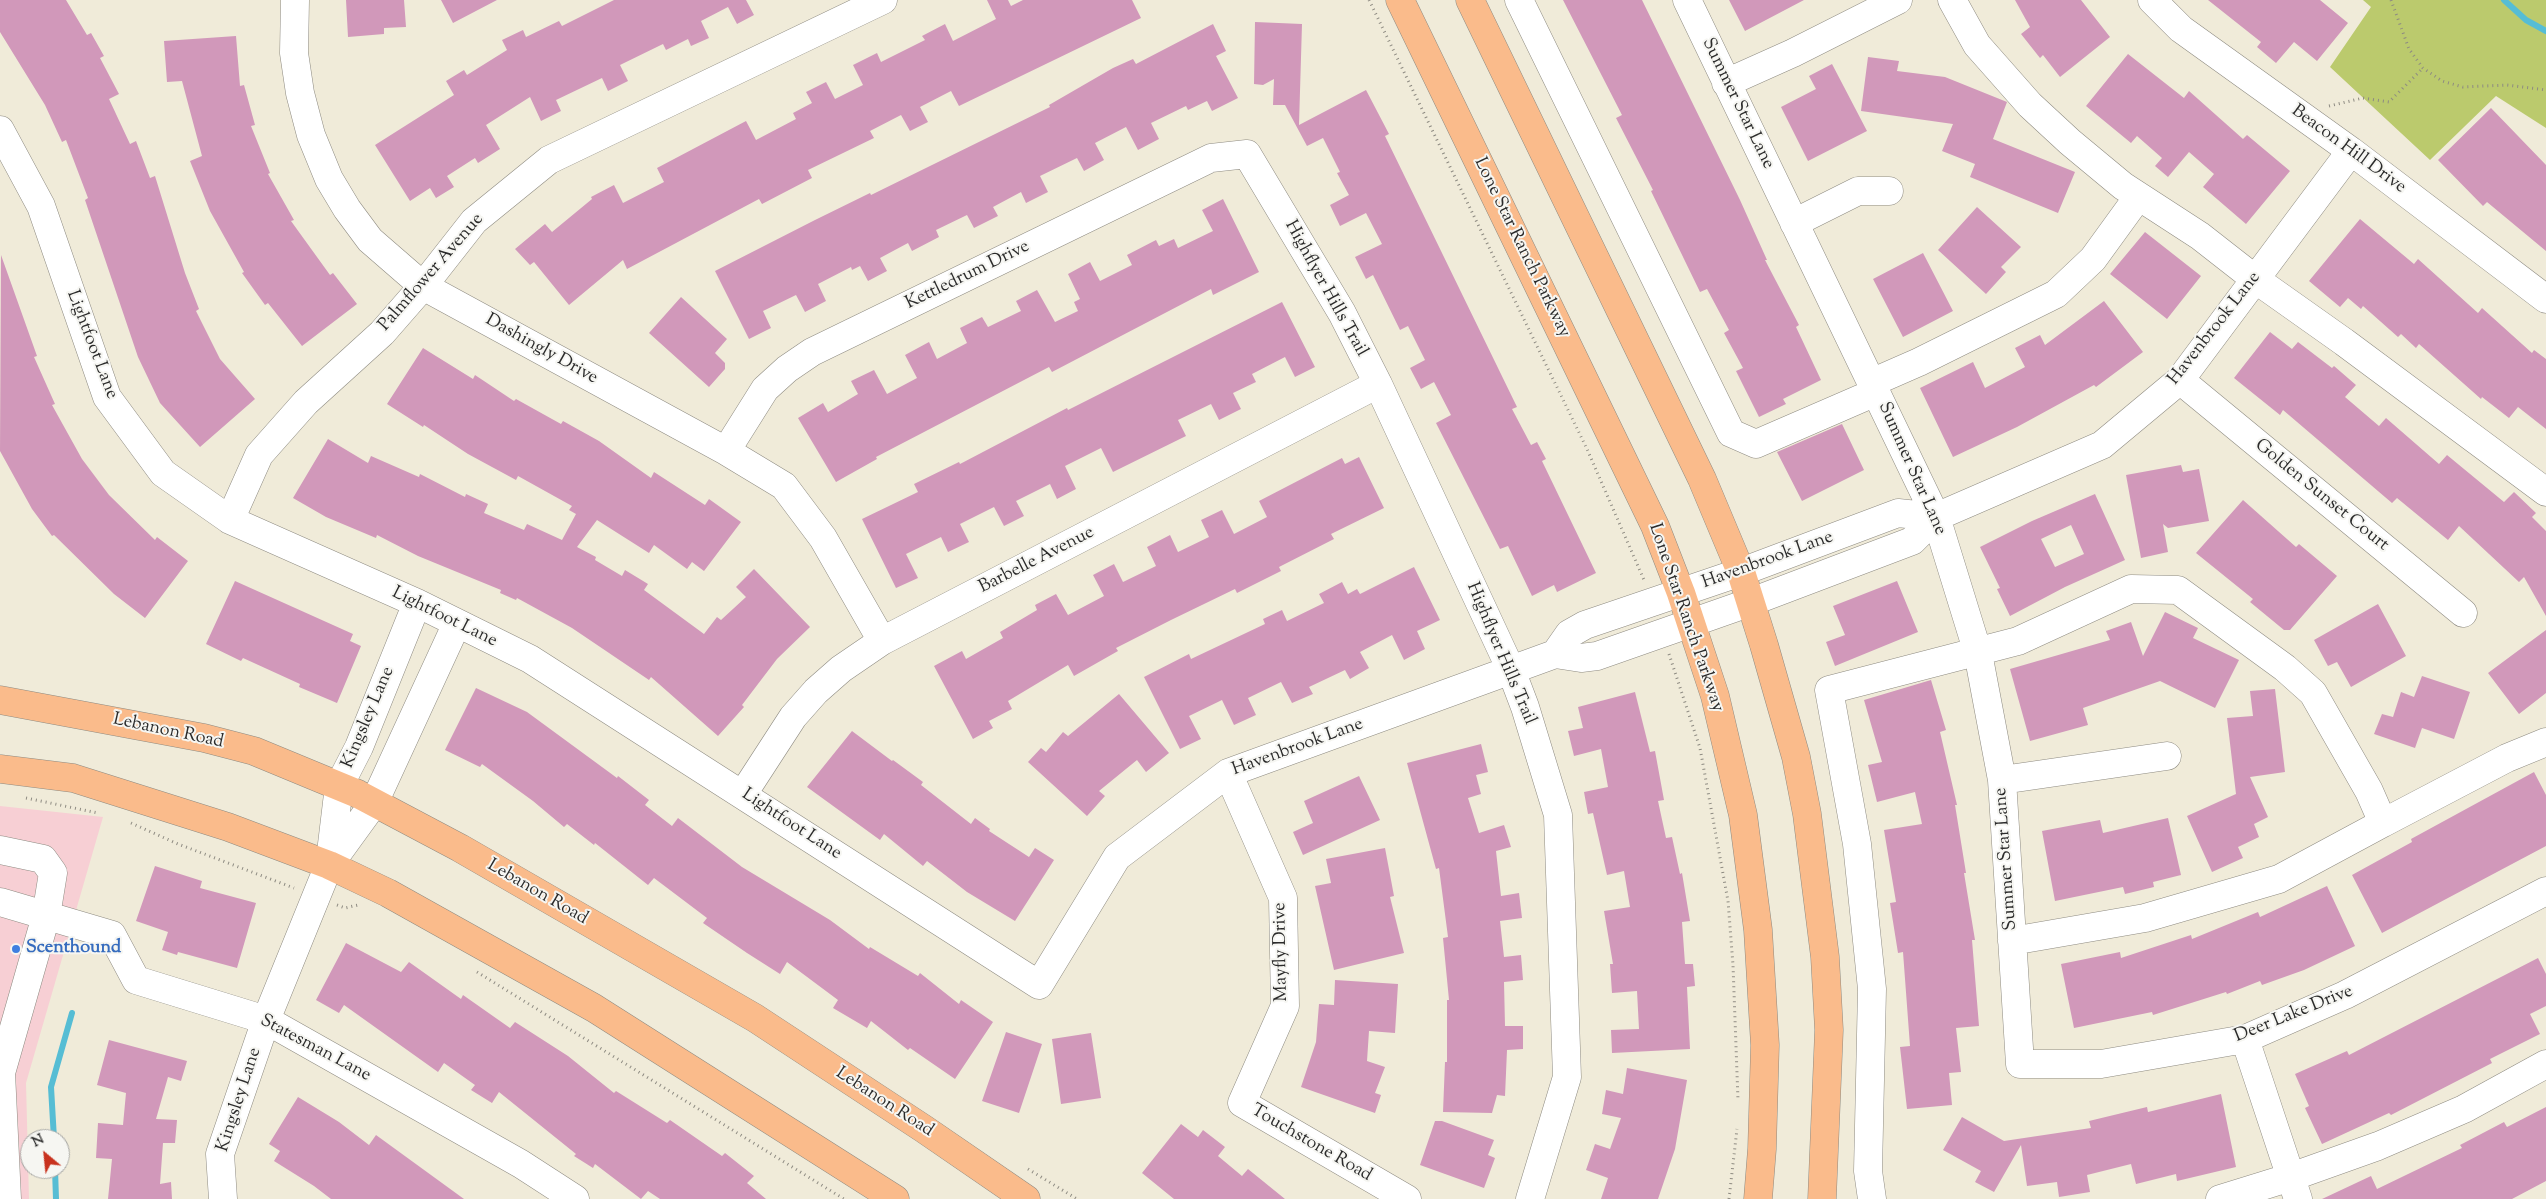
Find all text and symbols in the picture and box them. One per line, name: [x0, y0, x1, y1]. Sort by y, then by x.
street label: Summer Star Lane: [1696, 35, 1778, 173]
street label: Beacon Hill Drive: [2286, 101, 2410, 199]
street label: Lone Star Ranch Parkway: [1468, 154, 1574, 342]
street label: Palmflower Avenue: [375, 210, 489, 336]
street label: Highflyer Hills Trail: [1279, 217, 1371, 361]
street label: Kettledrum Drive: [902, 237, 1034, 315]
street label: Havenbrook Lane: [2164, 268, 2266, 390]
street label: Lightfoot Lane: [60, 288, 122, 402]
street label: Dashingly Drive: [481, 310, 601, 390]
street label: Summer Star Lane: [1872, 399, 1950, 539]
street label: Golden Sunset Court: [2250, 435, 2392, 557]
street label: Lone Star Ranch Parkway: [1643, 521, 1727, 715]
street label: Barbelle Avenue: [976, 523, 1098, 599]
street label: Havenbrook Lane: [1700, 527, 1836, 595]
street label: Highflyer Hills Trail: [1460, 580, 1540, 728]
street label: Lightfoot Lane: [388, 583, 500, 653]
street label: Kingsley Lane: [338, 664, 400, 772]
street label: Lebanon Road: [111, 710, 225, 754]
street label: Havenbrook Lane: [1230, 714, 1366, 782]
street label: Lightfoot Lane: [737, 785, 845, 865]
street label: Summer Star Lane: [1991, 787, 2023, 931]
street label: Lebanon Road: [483, 856, 591, 930]
street label: Mayfly Drive: [1270, 902, 1294, 1002]
place label: Scenthound: [26, 938, 121, 960]
marker: Scenthound: [10, 943, 22, 955]
street label: Deer Lake Drive: [2232, 981, 2356, 1049]
street label: Statesman Lane: [256, 1011, 374, 1087]
street label: Kingsley Lane: [213, 1045, 267, 1155]
street label: Lebanon Road: [831, 1063, 937, 1143]
street label: Touchstone Road: [1247, 1101, 1375, 1187]
north arrow: [20, 1129, 70, 1179]
text: N: [29, 1130, 48, 1153]

